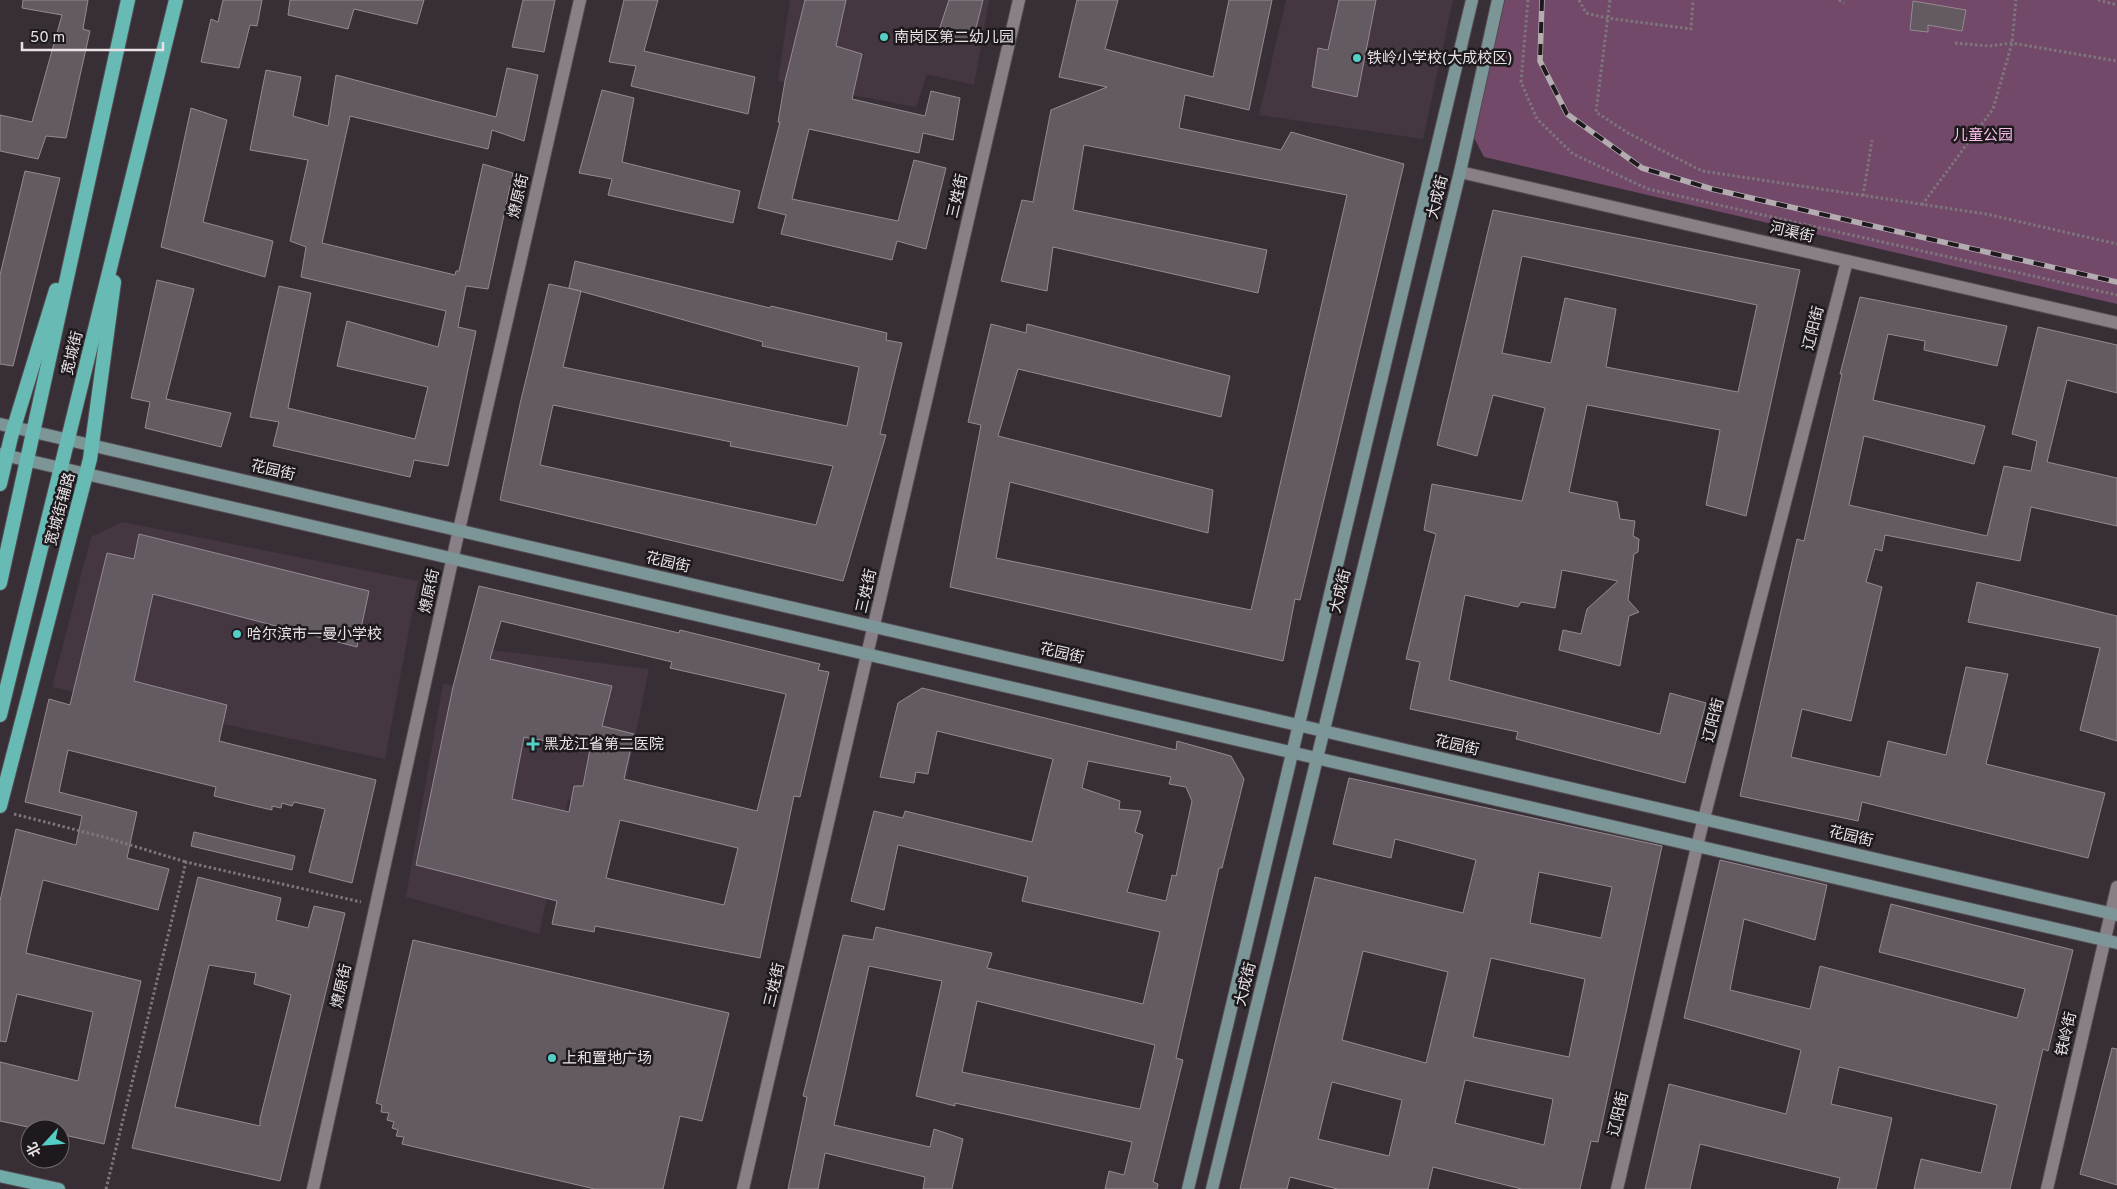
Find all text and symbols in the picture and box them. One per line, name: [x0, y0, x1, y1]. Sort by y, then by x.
scale bar: [22, 20, 164, 52]
text: 50 m: [30, 29, 65, 48]
place label: 南岗区第二幼儿园: [894, 29, 1014, 48]
marker: 南岗区第二幼儿园: [878, 31, 890, 43]
place label: 铁岭小学校(大成校区): [1367, 49, 1512, 69]
marker: 铁岭小学校(大成校区): [1351, 52, 1363, 64]
park label: 儿童公园: [1953, 127, 2013, 146]
street label: 燎原街: [504, 172, 534, 220]
street label: 三姓街: [943, 172, 973, 220]
street label: 大成街: [1424, 173, 1453, 222]
street label: 河渠街: [1768, 219, 1816, 248]
street label: 辽阳街: [1800, 304, 1829, 353]
street label: 宽城街: [59, 329, 88, 378]
street label: 花园街: [249, 457, 297, 486]
street label: 宽城街辅路: [43, 471, 80, 548]
street label: 花园街: [644, 549, 692, 578]
street label: 燎原街: [416, 567, 444, 615]
street label: 三姓街: [852, 567, 882, 615]
street label: 大成街: [1327, 567, 1356, 616]
place label: 哈尔滨市一曼小学校: [247, 625, 382, 645]
marker: 哈尔滨市一曼小学校: [231, 628, 243, 640]
street label: 花园街: [1038, 640, 1086, 669]
street label: 辽阳街: [1700, 696, 1729, 745]
street label: 花园街: [1433, 732, 1481, 761]
place label: 黑龙江省第二医院: [544, 735, 664, 755]
marker: 黑龙江省第二医院: [526, 737, 540, 751]
street label: 花园街: [1827, 823, 1875, 852]
street label: 大成街: [1232, 960, 1261, 1009]
street label: 三姓街: [760, 961, 790, 1009]
street label: 燎原街: [327, 962, 357, 1010]
street label: 铁岭街: [2052, 1010, 2082, 1058]
place label: 上和置地广场: [562, 1050, 652, 1069]
marker: 上和置地广场: [546, 1052, 558, 1064]
street label: 辽阳街: [1605, 1090, 1634, 1138]
north arrow: [20, 1119, 70, 1169]
text: 北: [24, 1139, 45, 1159]

